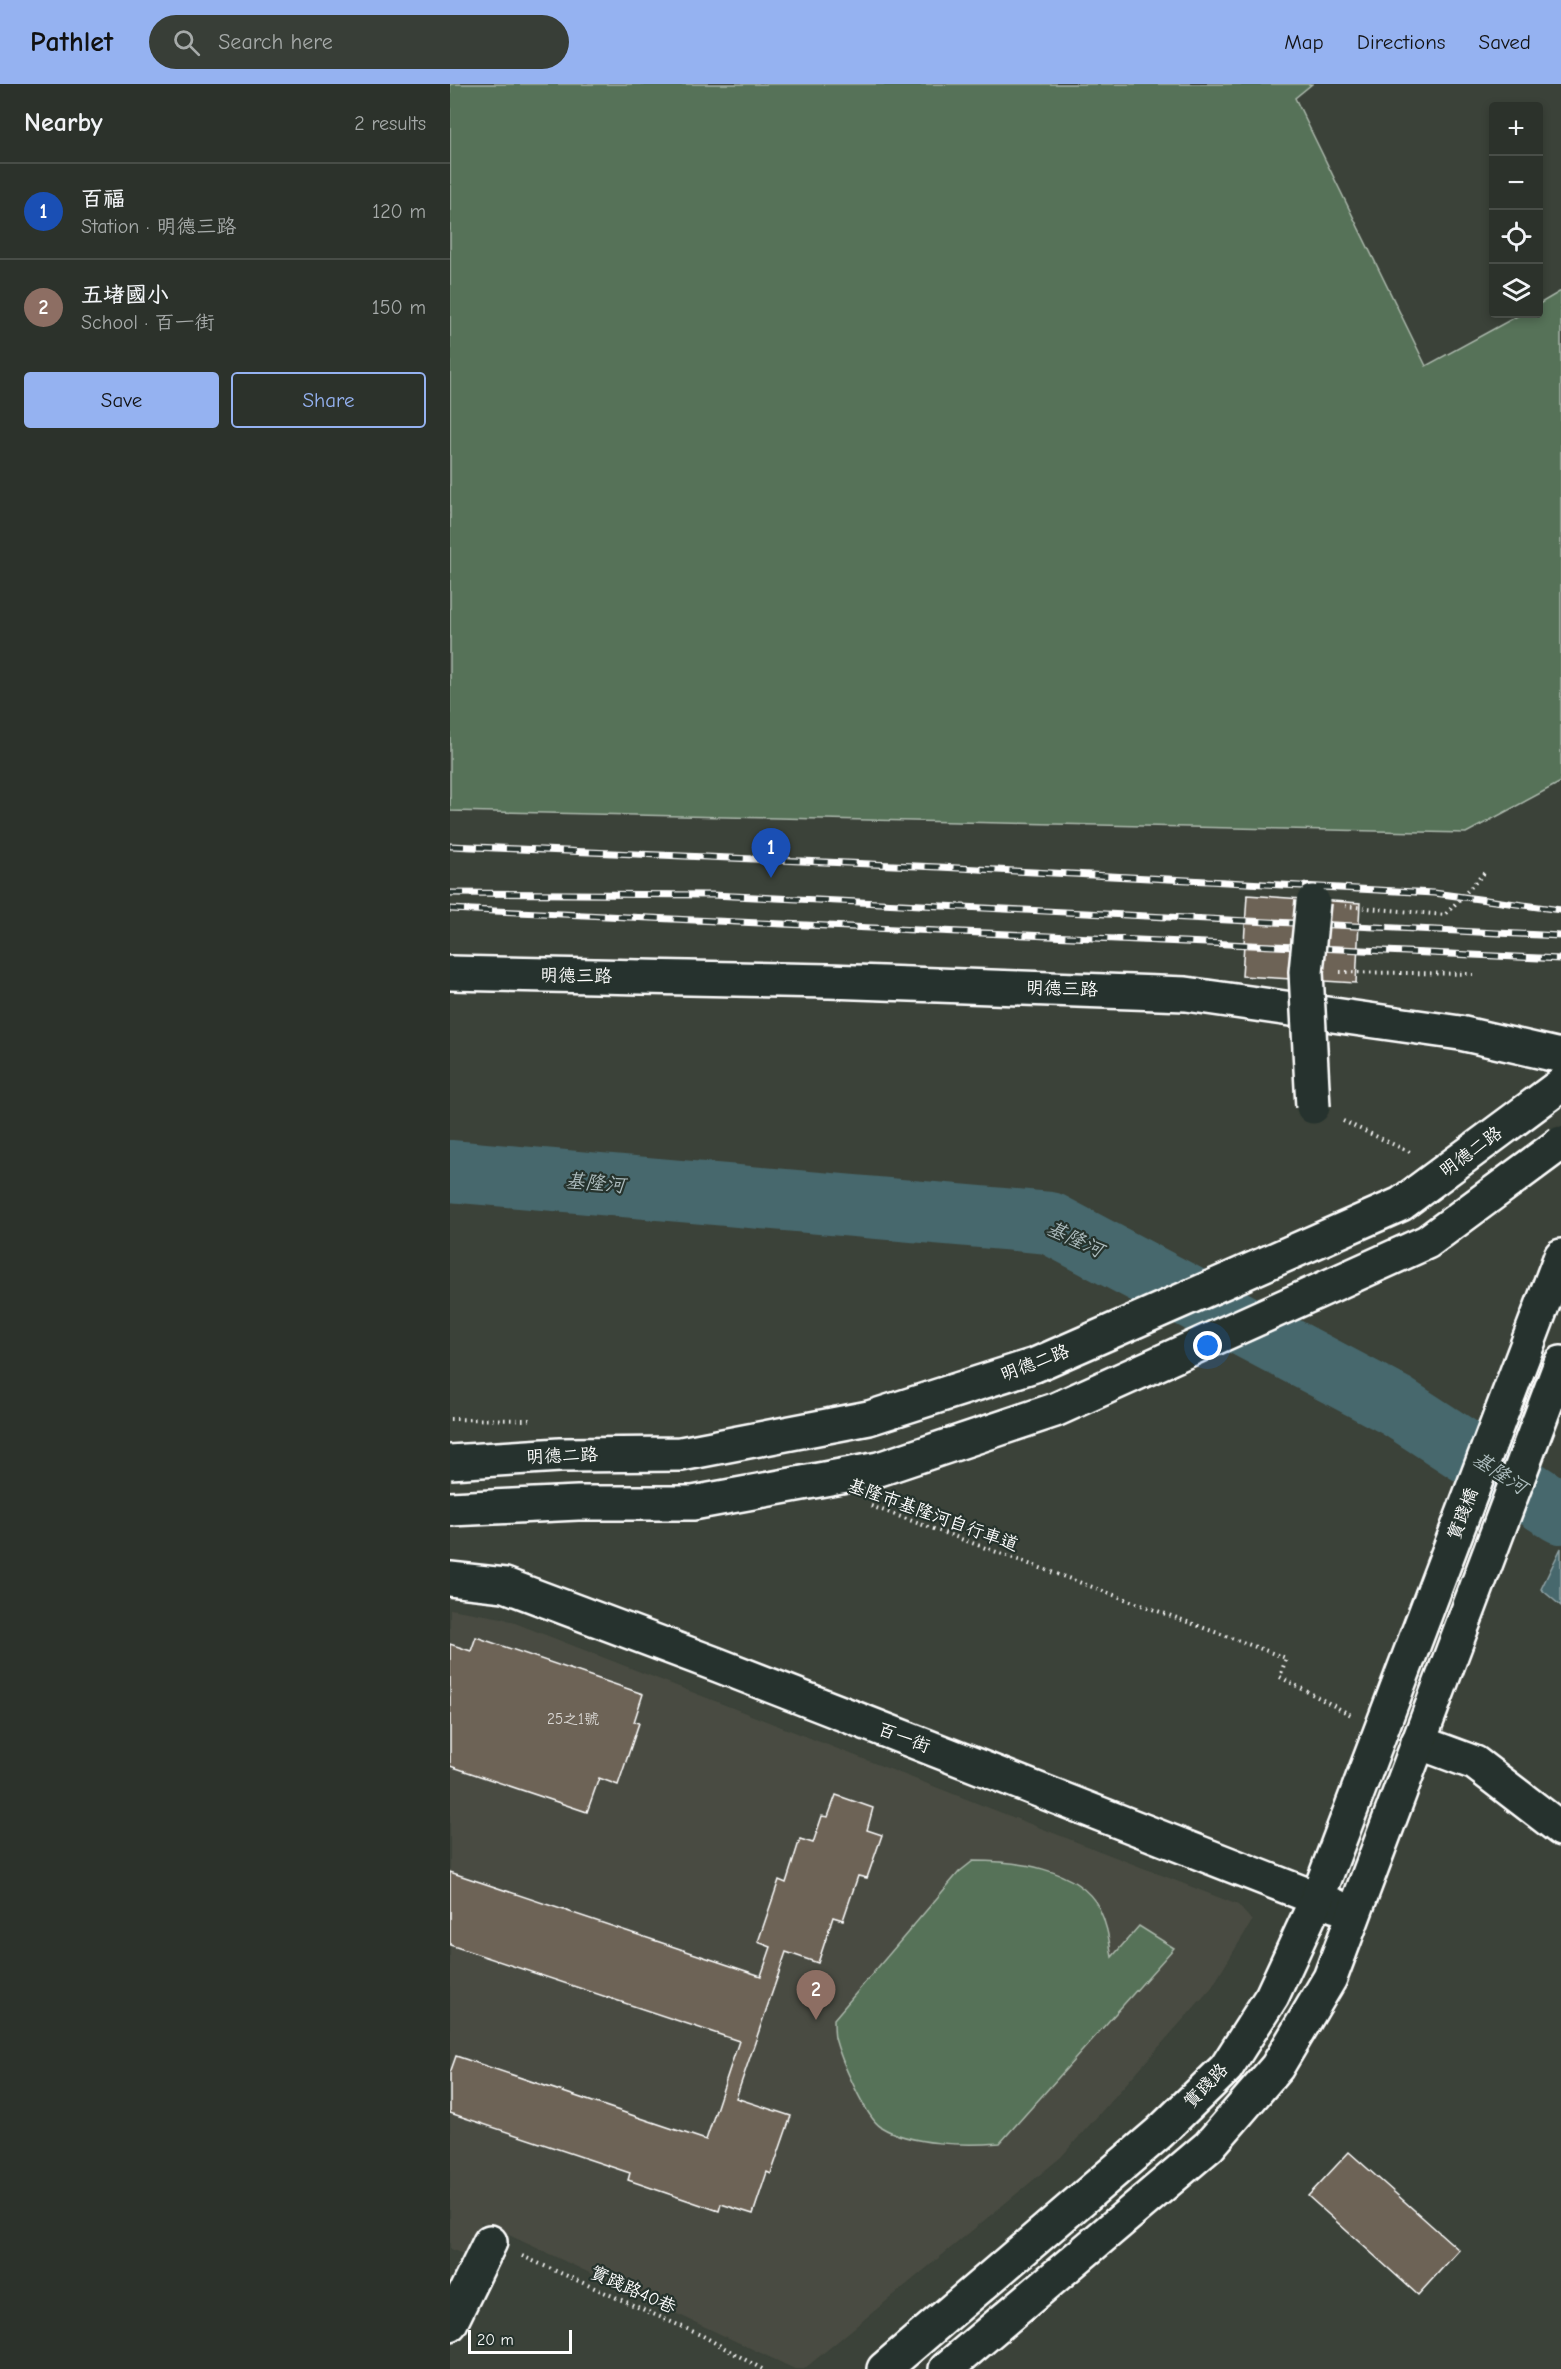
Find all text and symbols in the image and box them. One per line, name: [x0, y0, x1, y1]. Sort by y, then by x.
search box: [149, 15, 569, 69]
text: Pathlet: [30, 26, 113, 58]
icon: search: [170, 26, 203, 59]
text: Search here: [218, 29, 333, 55]
text: Map: [1284, 30, 1324, 54]
text: Directions: [1357, 30, 1446, 54]
text: Saved: [1479, 30, 1531, 54]
map controls: [1489, 102, 1543, 318]
button: +: [1489, 102, 1543, 156]
text: Nearby: [24, 108, 103, 138]
text: 2 results: [354, 112, 426, 135]
button: −: [1489, 156, 1543, 210]
text: 百福: [81, 186, 125, 212]
text: 1: [40, 200, 47, 223]
text: 120 m: [372, 200, 426, 223]
button: locate: [1489, 210, 1543, 264]
text: Station · 明德三路: [81, 215, 236, 238]
button: layers: [1489, 264, 1543, 318]
text: 五堵國小: [81, 282, 169, 308]
text: 2: [39, 296, 48, 319]
text: 150 m: [372, 296, 426, 319]
text: School · 百一街: [81, 311, 215, 334]
button: Save: [24, 372, 219, 428]
button: Share: [231, 372, 426, 428]
pin: 1: [752, 828, 790, 878]
street label: 明德三路: [540, 965, 612, 987]
street label: 明德三路: [1026, 977, 1098, 1001]
street label: 明德二路: [1436, 1122, 1506, 1182]
water label: 基隆河: [564, 1169, 629, 1197]
water label: 基隆河: [1043, 1216, 1110, 1263]
your location: [1193, 1331, 1222, 1360]
street label: 明德二路: [998, 1340, 1072, 1386]
street label: 明德二路: [526, 1444, 598, 1468]
water label: 基隆河: [1469, 1447, 1534, 1501]
street label: 基隆市基隆河自行車道: [845, 1474, 1021, 1556]
street label: 實踐橋: [1444, 1485, 1482, 1543]
house number: 25之1號: [547, 1710, 599, 1728]
street label: 百一街: [875, 1719, 933, 1757]
pin: 2: [796, 1970, 836, 2020]
street label: 實踐路: [1180, 2059, 1232, 2113]
street label: 實踐路40巷: [587, 2262, 679, 2318]
scale bar: [468, 2327, 572, 2354]
text: 20 m: [477, 2331, 514, 2349]

